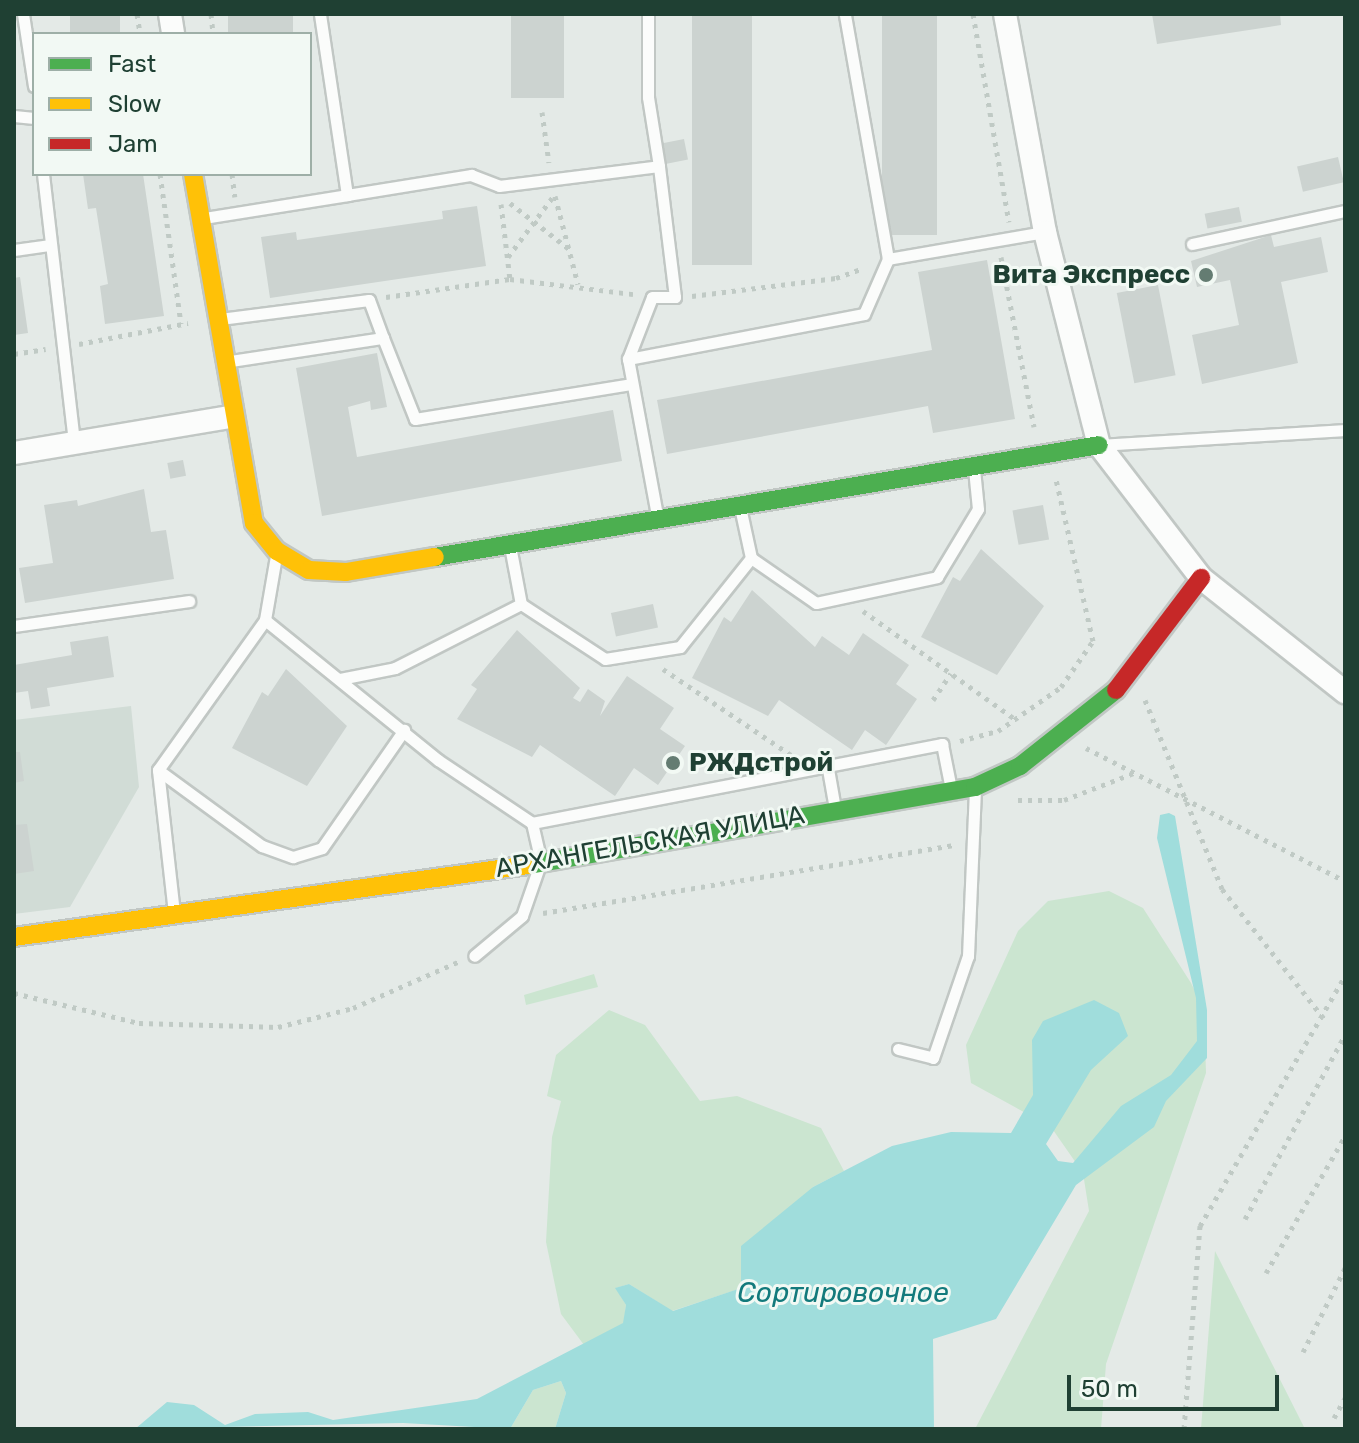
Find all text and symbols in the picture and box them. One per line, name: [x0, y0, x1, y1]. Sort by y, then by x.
legend: [32, 32, 312, 176]
text: Fast: [108, 50, 156, 78]
text: Slow: [108, 90, 161, 118]
text: Jam: [108, 130, 158, 158]
place label: Вита Экспресс: [993, 259, 1190, 291]
marker: Вита Экспресс: [1197, 266, 1215, 284]
place label: РЖДстрой: [689, 747, 833, 779]
marker: РЖДстрой: [664, 754, 682, 772]
street label: АРХАНГЕЛЬСКАЯ УЛИЦА: [493, 799, 807, 885]
water label: Сортировочное: [737, 1276, 949, 1310]
scale bar: [1071, 1359, 1283, 1409]
text: 50 m: [1081, 1375, 1138, 1403]

